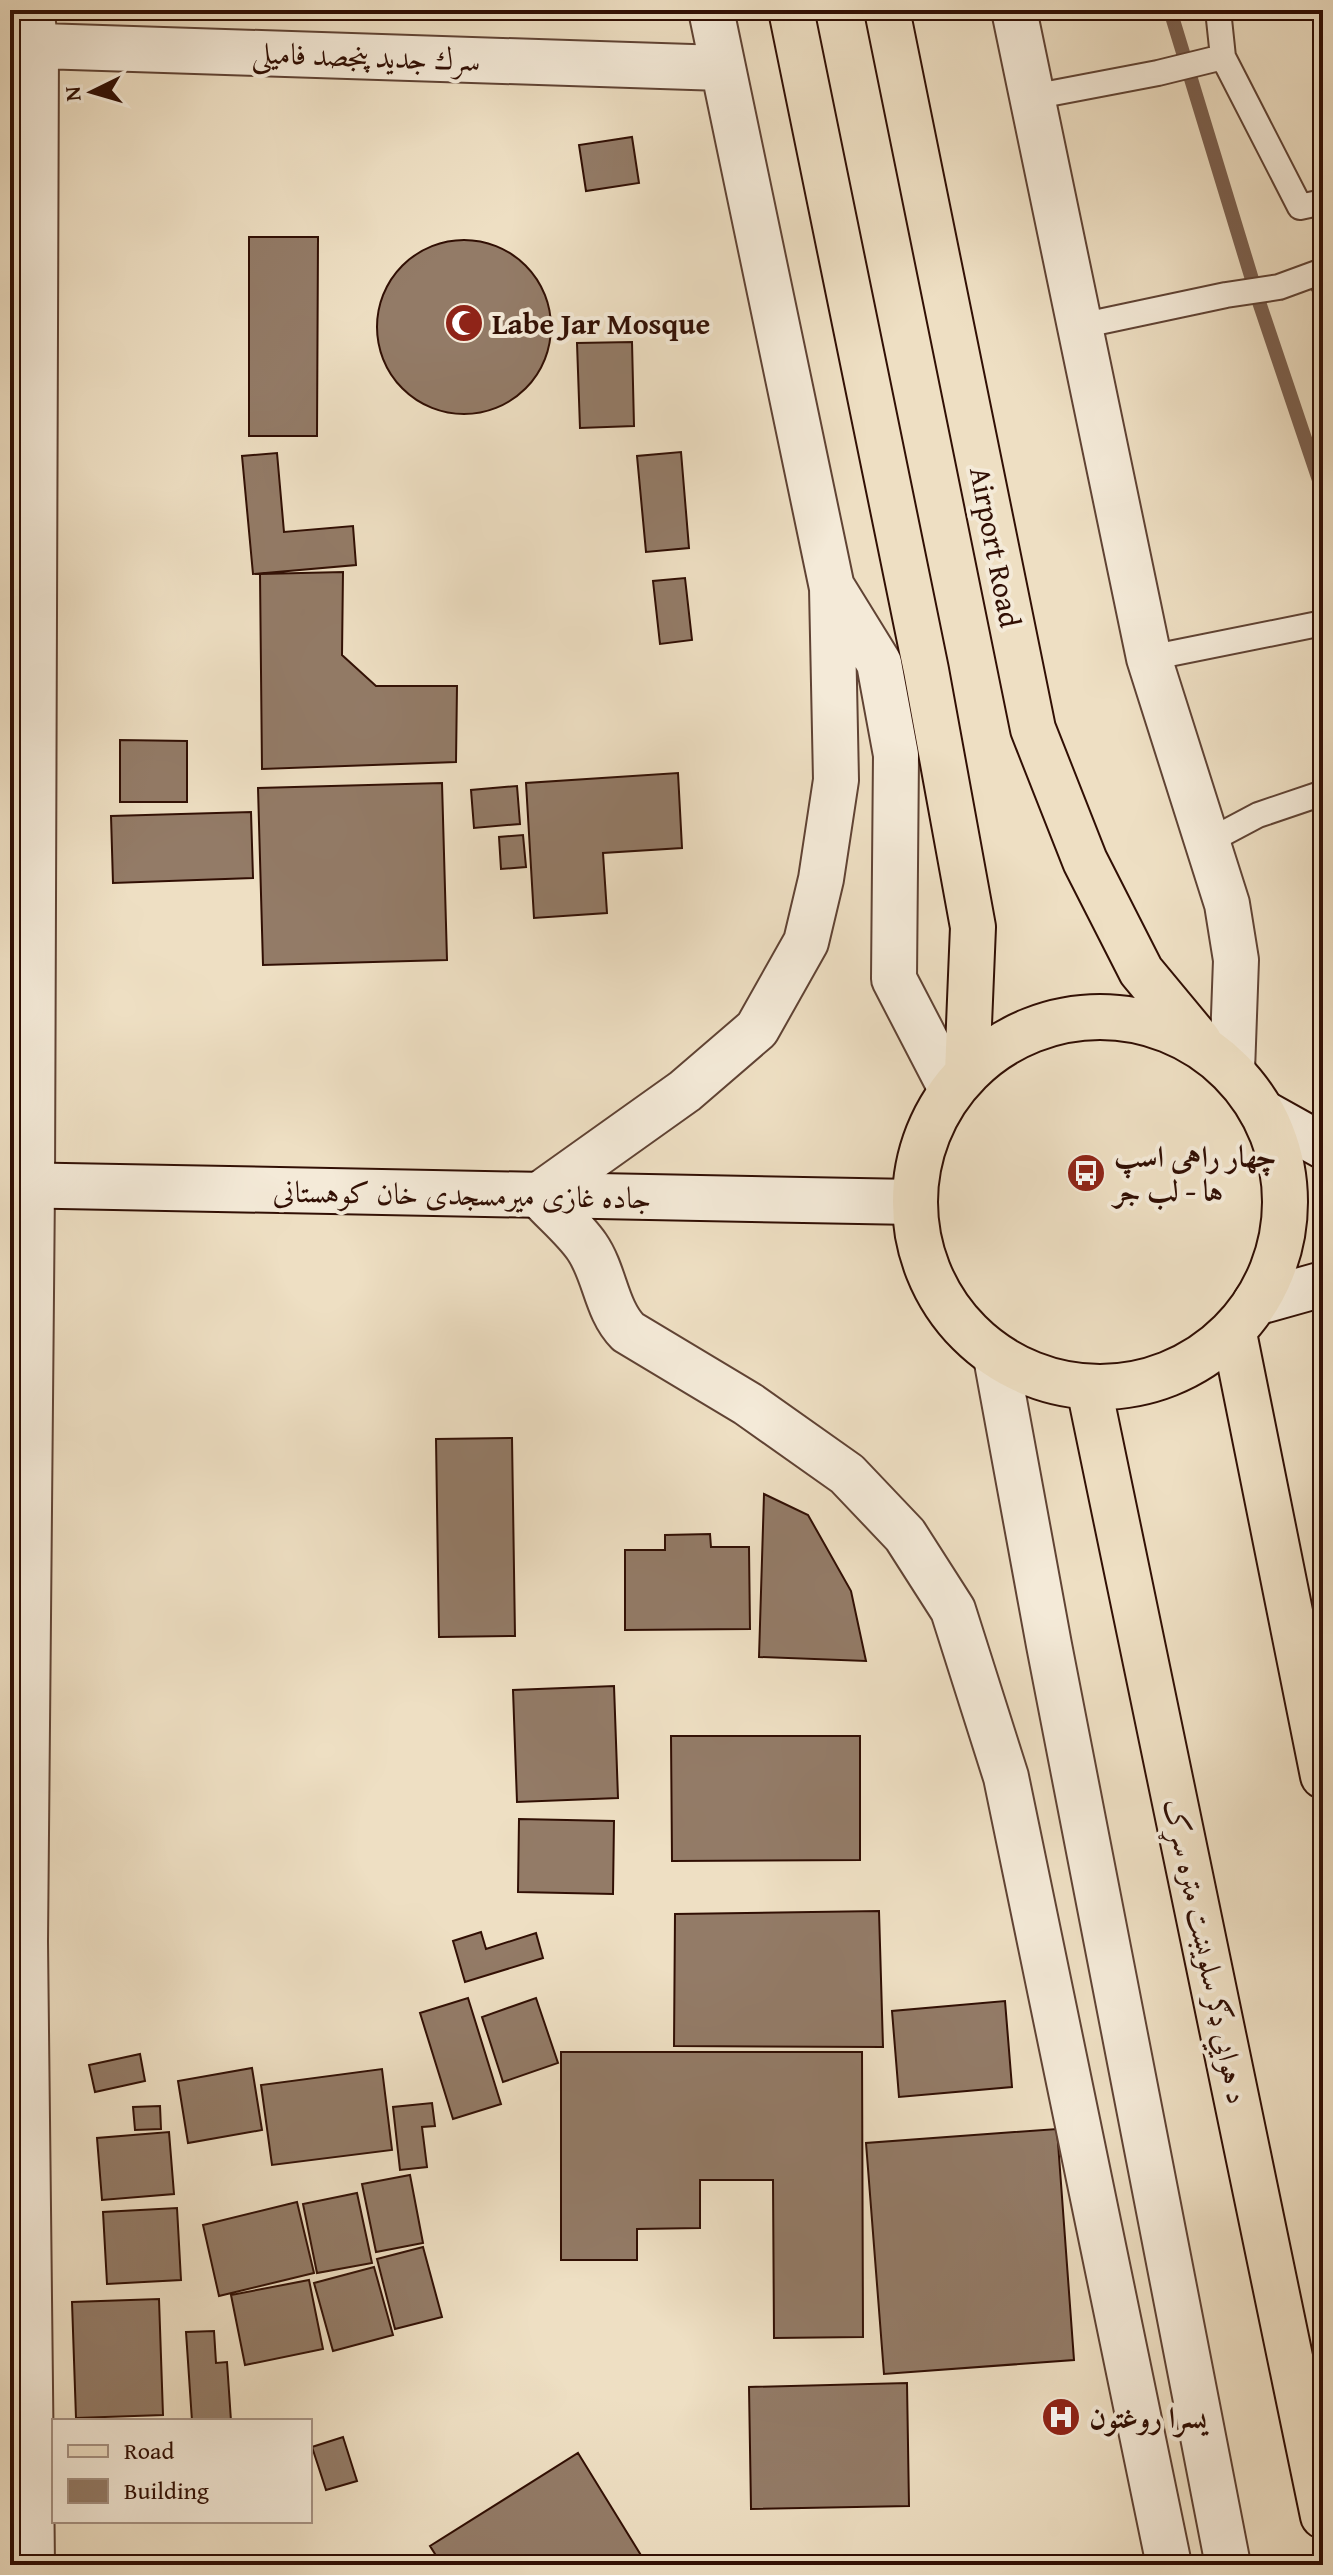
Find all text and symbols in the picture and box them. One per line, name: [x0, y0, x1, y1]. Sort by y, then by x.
street label: سرك جدید پنجصد فامیلی: [251, 30, 481, 83]
north arrow: [52, 52, 132, 132]
text: N: [55, 85, 89, 102]
place label: Labe Jar Mosque: [492, 301, 710, 345]
mosque icon: Labe Jar Mosque: [443, 302, 485, 344]
street label: Airport Road: [959, 463, 1033, 631]
place label: چهار راهی اسپ ها - لب جر: [1110, 1134, 1277, 1212]
bus stop icon: چهار راهی اسپ ها - لب جر: [1065, 1152, 1107, 1194]
street label: جاده غازی میرمسجدی خان کوهستانی: [272, 1169, 652, 1219]
street label: د هوايي ډګر سلویښت متره سړک: [1150, 1794, 1261, 2108]
place label: یسرا روغتون: [1089, 2395, 1210, 2439]
hospital icon: یسرا روغتون: [1040, 2396, 1082, 2438]
legend: [52, 2419, 312, 2523]
text: Road: [124, 2433, 174, 2468]
text: Building: [124, 2473, 209, 2508]

